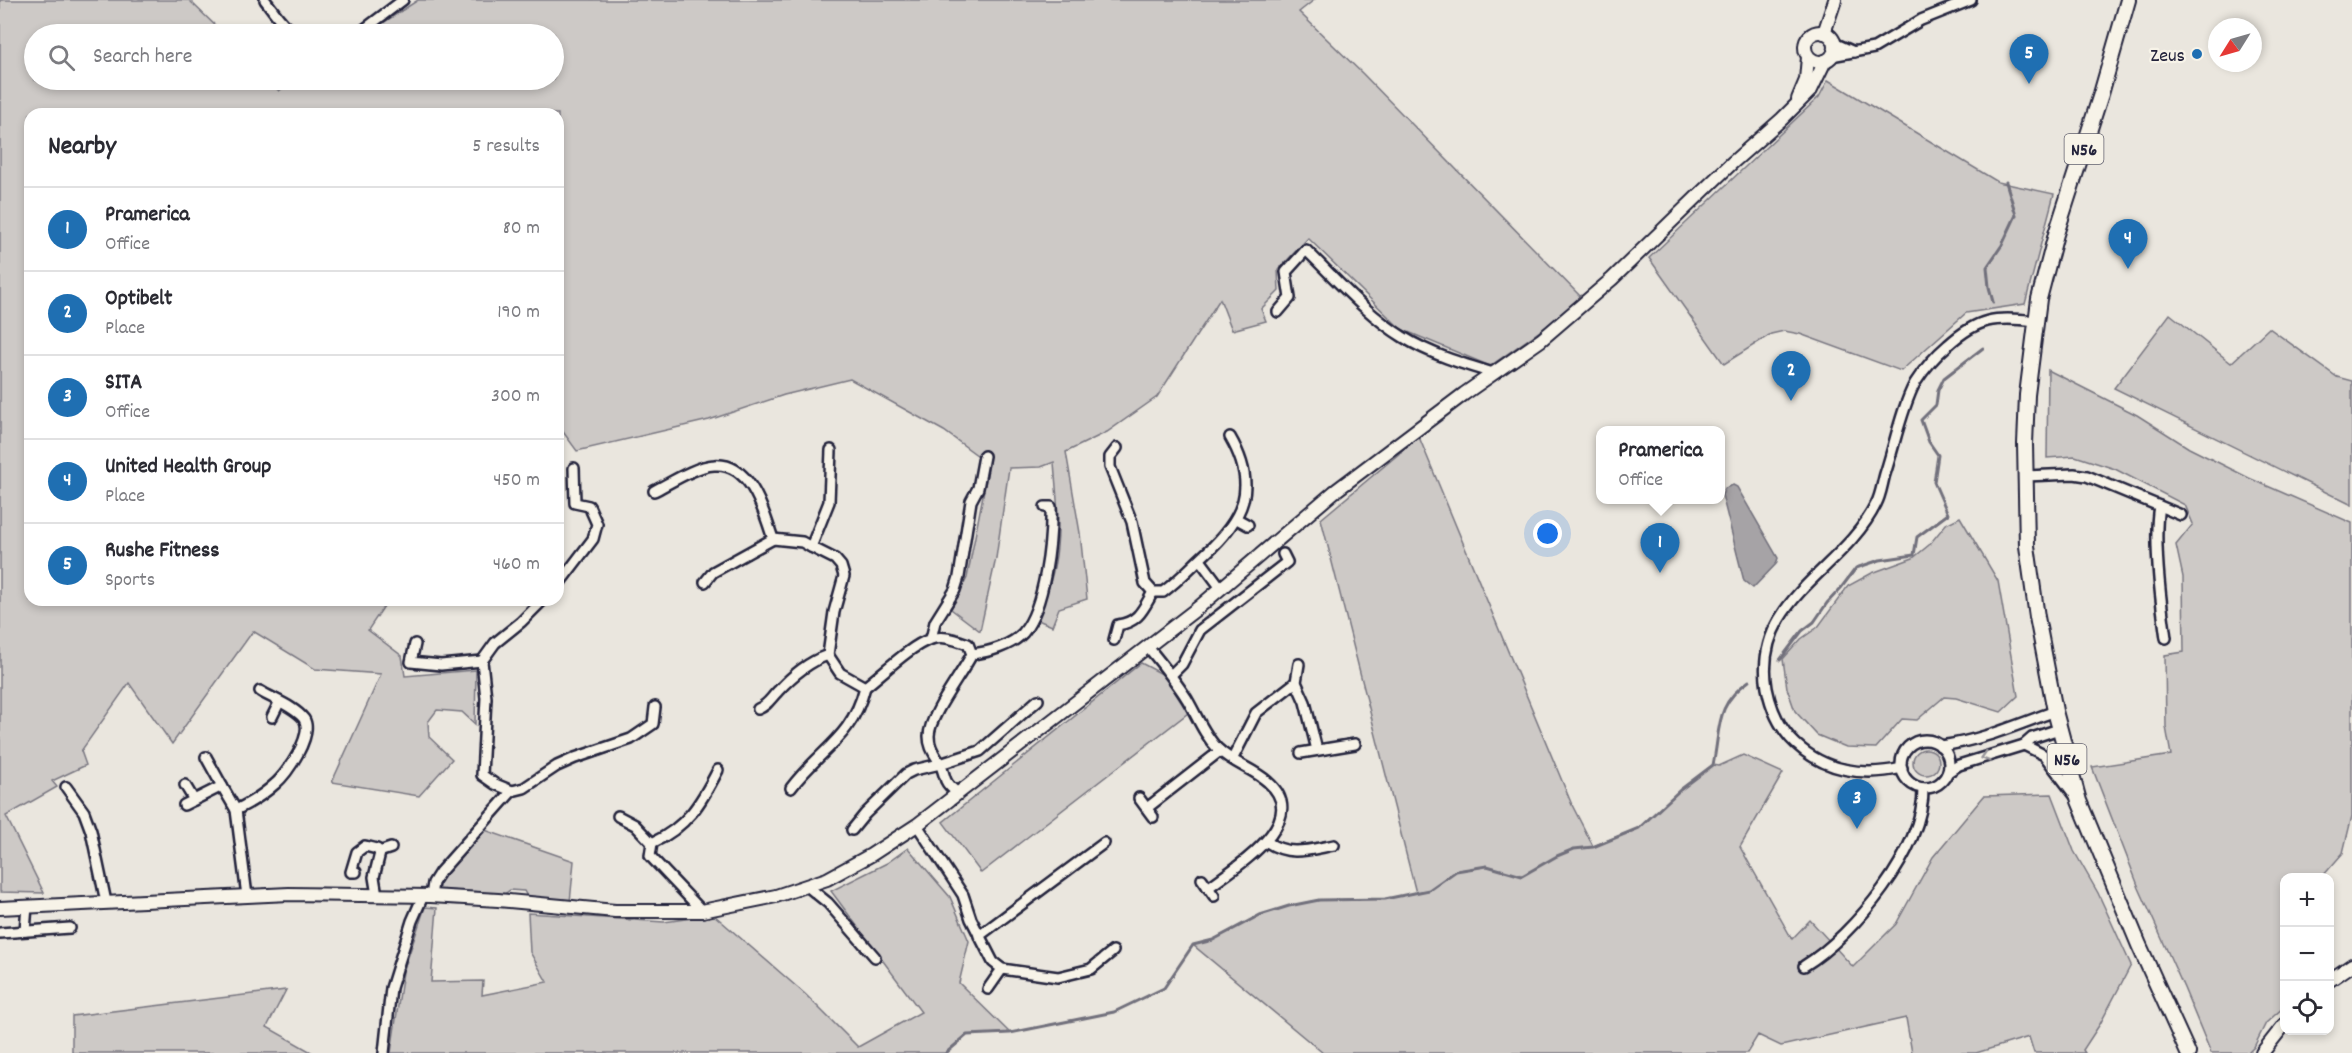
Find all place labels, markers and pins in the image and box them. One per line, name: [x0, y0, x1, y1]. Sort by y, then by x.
pin: 5: [2010, 34, 2048, 84]
place label: Zeus: [2150, 43, 2185, 71]
marker: Zeus: [2190, 47, 2204, 61]
pin: 4: [2108, 220, 2148, 269]
pin: 2: [1772, 352, 1810, 401]
pin: 1: [1640, 524, 1680, 573]
pin: 3: [1838, 780, 1876, 829]

